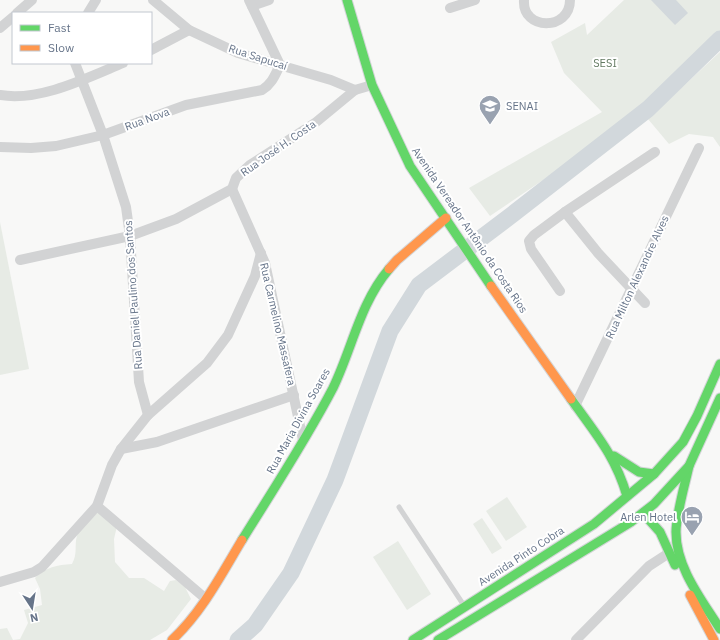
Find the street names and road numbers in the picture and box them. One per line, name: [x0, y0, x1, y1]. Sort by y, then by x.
street label: Rua Sapucaí: [227, 41, 289, 73]
street label: Rua Nova: [123, 104, 171, 134]
street label: Rua José H. Costa: [238, 117, 319, 179]
street label: Avenida Vereador Antônio da Costa Rios: [409, 144, 531, 316]
street label: Rua Milton Alexandre Alves: [602, 213, 672, 341]
street label: Rua Daniel Paulino dos Santos: [121, 220, 145, 370]
street label: Rua Carmelino Massafera: [257, 261, 299, 387]
street label: Rua Maria Divina Soares: [263, 366, 333, 476]
street label: Avenida Pinto Cobra: [475, 523, 567, 589]

